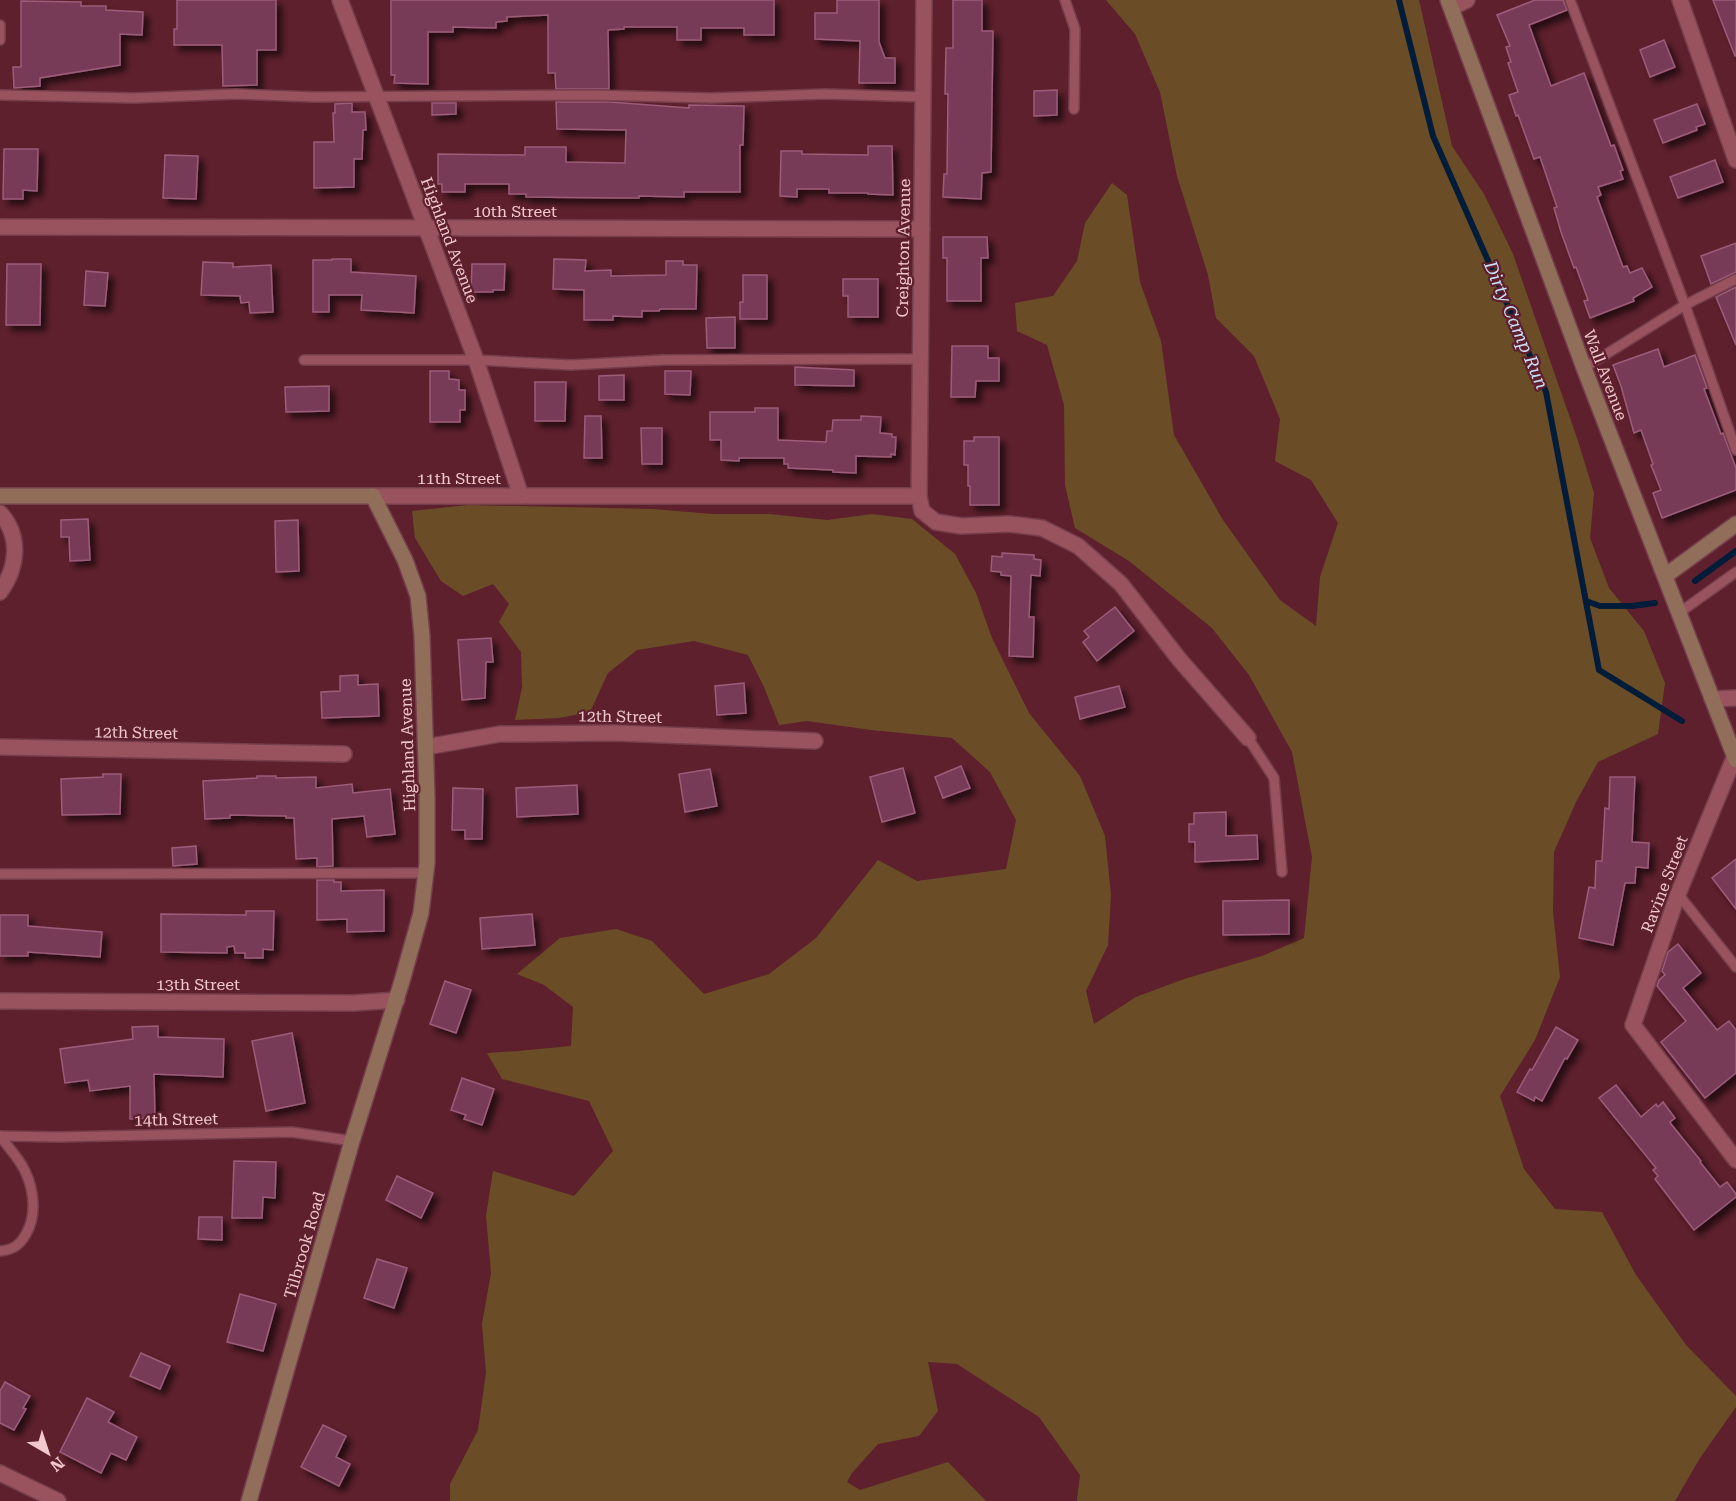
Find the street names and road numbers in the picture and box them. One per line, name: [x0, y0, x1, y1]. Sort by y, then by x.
street label: Highland Avenue: [417, 175, 482, 306]
street label: Creighton Avenue: [893, 178, 914, 317]
street label: 10th Street: [473, 202, 557, 221]
street label: Wall Avenue: [1580, 327, 1632, 423]
street label: 11th Street: [417, 469, 501, 488]
street label: Highland Avenue: [396, 678, 419, 812]
street label: 12th Street: [578, 706, 662, 727]
street label: 12th Street: [94, 722, 178, 743]
street label: Ravine Street: [1637, 833, 1692, 935]
street label: 13th Street: [156, 975, 240, 994]
street label: 14th Street: [134, 1109, 218, 1130]
street label: Tilbrook Road: [280, 1189, 329, 1301]

